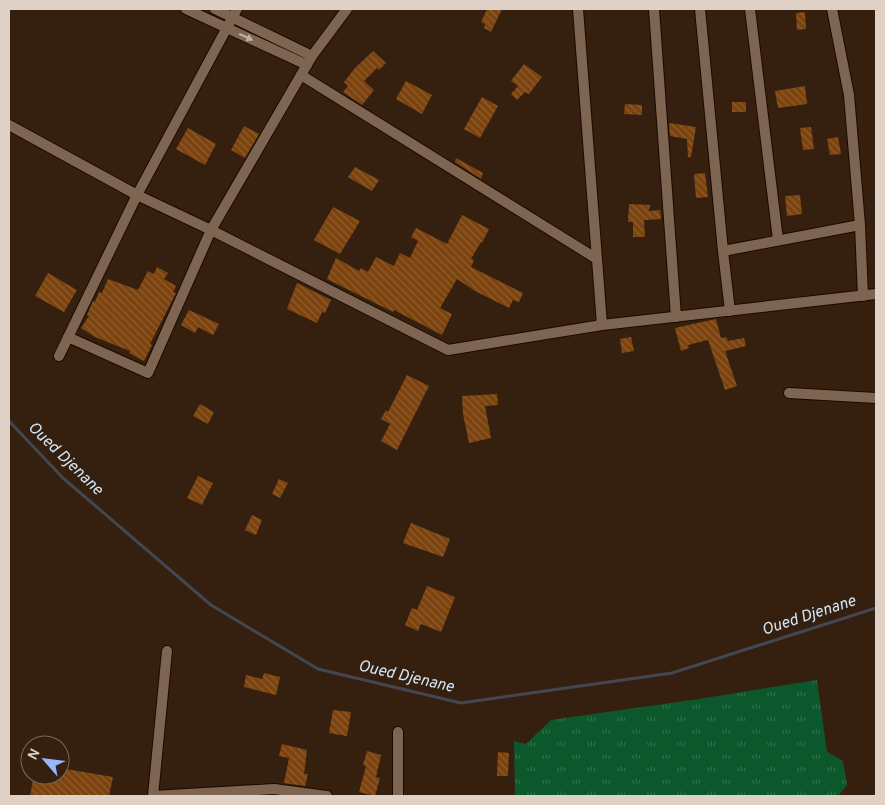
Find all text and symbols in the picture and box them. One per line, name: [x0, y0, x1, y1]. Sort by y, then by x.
one-way arrow: [239, 33, 253, 41]
water label: Oued Djenane: [23, 418, 108, 501]
water label: Oued Djenane: [760, 591, 859, 641]
water label: Oued Djenane: [356, 656, 457, 698]
north arrow: [20, 735, 70, 785]
text: N: [25, 746, 45, 763]

